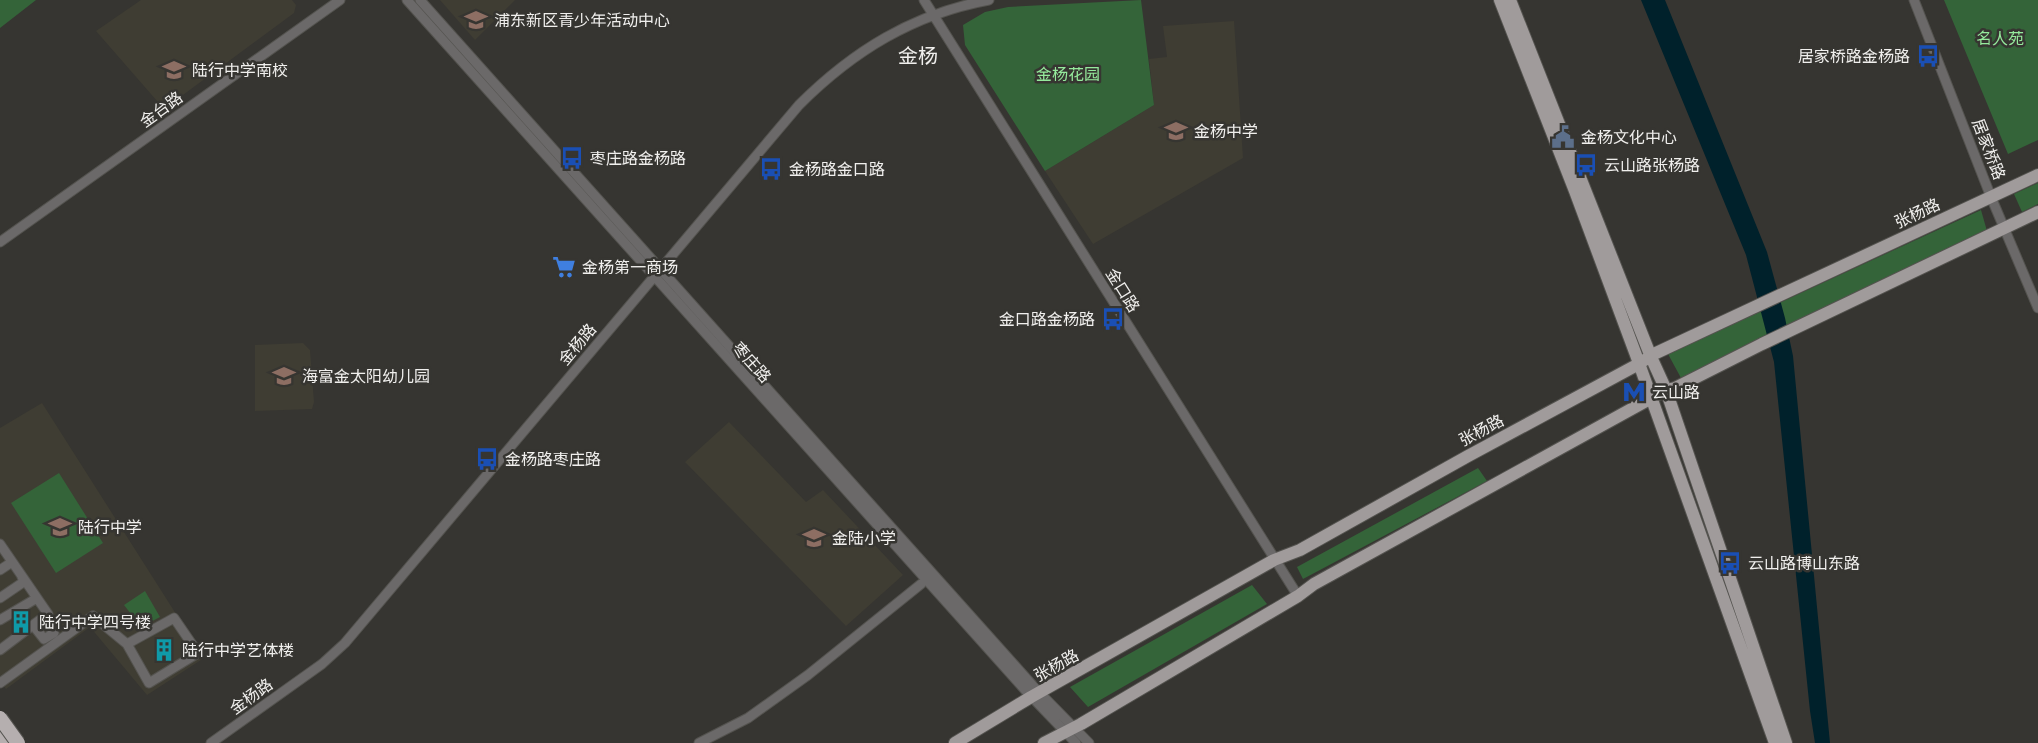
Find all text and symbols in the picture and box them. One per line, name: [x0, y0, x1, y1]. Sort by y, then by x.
school or university icon: 浦东新区青少年活动中心: [463, 7, 489, 33]
place label: 浦东新区青少年活动中心: [494, 11, 670, 29]
park label: 名人苑: [1976, 29, 2024, 47]
bus stop icon: 居家桥路金杨路: [1915, 43, 1941, 69]
district label: 金杨: [898, 44, 938, 67]
place label: 居家桥路金杨路: [1798, 47, 1910, 65]
school or university icon: 陆行中学南校: [161, 57, 187, 83]
place label: 陆行中学南校: [192, 61, 288, 79]
park label: 金杨花园: [1036, 65, 1100, 83]
street label: 金台路: [136, 88, 186, 130]
street label: 居家桥路: [1969, 116, 2009, 182]
school or university icon: 金杨中学: [1163, 118, 1189, 144]
place label: 金杨中学: [1194, 122, 1258, 140]
public building icon: 金杨文化中心: [1550, 124, 1576, 150]
place label: 金杨文化中心: [1581, 128, 1677, 146]
bus stop icon: 枣庄路金杨路: [559, 145, 585, 171]
place label: 枣庄路金杨路: [590, 149, 686, 167]
bus stop icon: 云山路张杨路: [1573, 152, 1599, 178]
bus stop icon: 金杨路金口路: [758, 156, 784, 182]
place label: 云山路张杨路: [1604, 156, 1700, 174]
place label: 金杨路金口路: [789, 160, 885, 178]
street label: 张杨路: [1891, 195, 1943, 231]
supermarket icon: 金杨第一商场: [551, 254, 577, 280]
place label: 金杨第一商场: [582, 258, 678, 276]
street label: 金口路: [1103, 265, 1143, 315]
bus stop icon: 金口路金杨路: [1100, 306, 1126, 332]
place label: 金口路金杨路: [999, 310, 1095, 328]
street label: 金杨路: [555, 320, 599, 368]
street label: 枣庄路: [729, 338, 775, 386]
school or university icon: 海富金太阳幼儿园: [271, 363, 297, 389]
place label: 海富金太阳幼儿园: [302, 367, 430, 385]
metro station icon: 云山路: [1621, 379, 1647, 405]
place label: 云山路: [1652, 383, 1700, 401]
street label: 张杨路: [1456, 411, 1506, 449]
bus stop icon: 金杨路枣庄路: [474, 446, 500, 472]
place label: 金杨路枣庄路: [505, 450, 601, 468]
school or university icon: 陆行中学: [47, 514, 73, 540]
place label: 陆行中学: [78, 518, 142, 536]
school or university icon: 金陆小学: [801, 525, 827, 551]
place label: 金陆小学: [832, 529, 896, 547]
bus stop icon: 云山路博山东路: [1717, 550, 1743, 576]
place label: 云山路博山东路: [1748, 554, 1860, 572]
building icon: 陆行中学四号楼: [8, 609, 34, 635]
place label: 陆行中学四号楼: [39, 613, 151, 631]
building icon: 陆行中学艺体楼: [151, 637, 177, 663]
place label: 陆行中学艺体楼: [182, 641, 294, 659]
street label: 张杨路: [1031, 645, 1081, 685]
street label: 金杨路: [226, 675, 276, 717]

